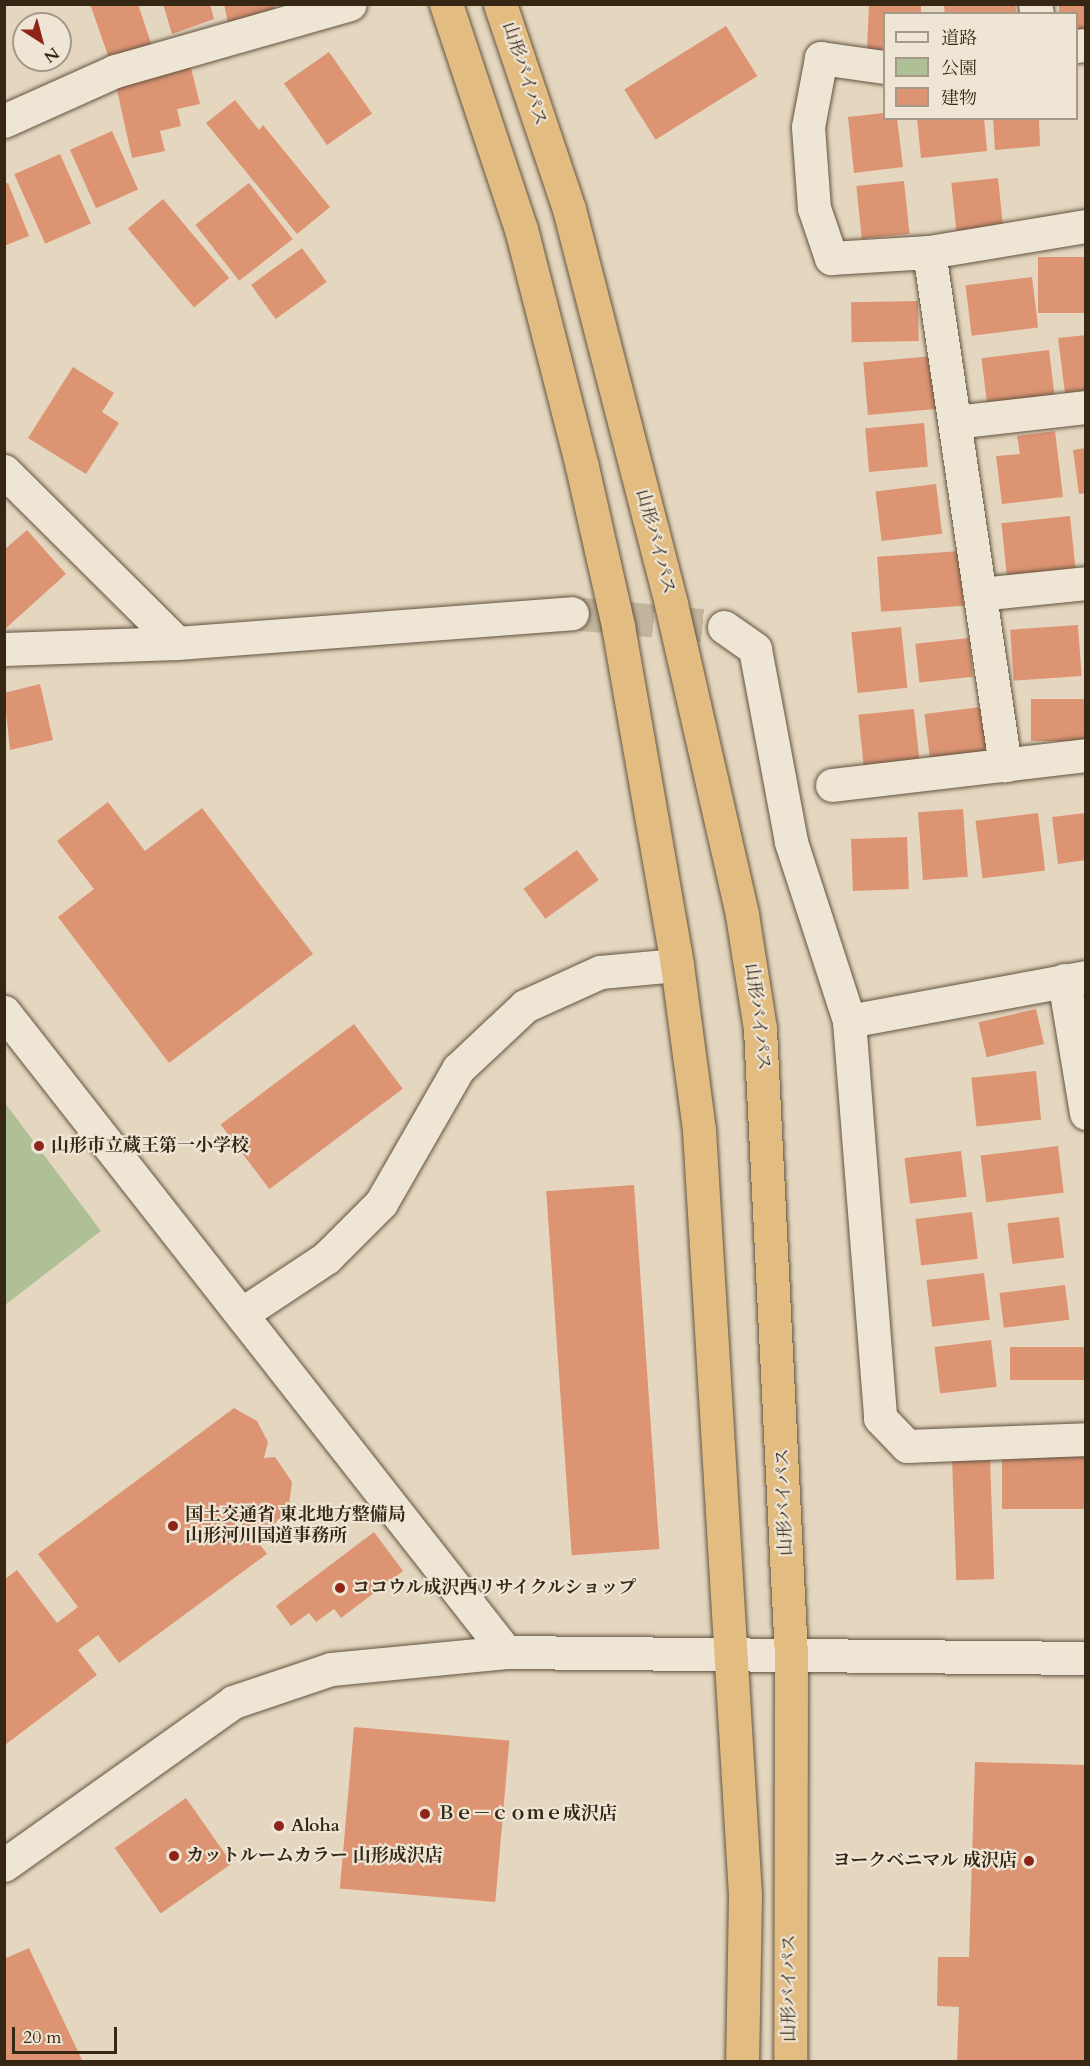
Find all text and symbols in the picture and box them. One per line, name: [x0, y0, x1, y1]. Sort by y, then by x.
north arrow: [12, 12, 72, 72]
legend: [883, 12, 1078, 120]
street label: 山形バイパス: [497, 19, 551, 129]
text: 道路: [941, 26, 977, 51]
text: N: [39, 42, 63, 68]
text: 公園: [941, 56, 977, 81]
text: 建物: [941, 86, 977, 111]
street label: 山形バイパス: [631, 487, 679, 597]
street label: 山形バイパス: [740, 962, 774, 1072]
place label: 山形市立蔵王第一小学校: [51, 1135, 249, 1157]
marker: 山形市立蔵王第一小学校: [32, 1139, 46, 1153]
street label: 山形バイパス: [772, 1448, 798, 1556]
place label: 国土交通省 東北地方整備局 山形河川国道事務所: [185, 1505, 406, 1547]
marker: 国土交通省 東北地方整備局 山形河川国道事務所: [166, 1519, 180, 1533]
place label: ココウル成沢西リサイクルショップ: [352, 1577, 640, 1599]
marker: ココウル成沢西リサイクルショップ: [333, 1581, 347, 1595]
place label: Ｂｅ－ｃｏｍｅ成沢店: [437, 1803, 617, 1825]
marker: Ｂｅ－ｃｏｍｅ成沢店: [418, 1807, 432, 1821]
place label: Aloha: [291, 1815, 340, 1837]
marker: Aloha: [272, 1819, 286, 1833]
place label: カットルームカラー 山形成沢店: [186, 1845, 443, 1867]
marker: カットルームカラー 山形成沢店: [167, 1849, 181, 1863]
place label: ヨークベニマル 成沢店: [832, 1850, 1017, 1872]
marker: ヨークベニマル 成沢店: [1022, 1854, 1036, 1868]
street label: 山形バイパス: [779, 1934, 801, 2042]
scale bar: [15, 2015, 120, 2053]
text: 20 m: [23, 2025, 62, 2050]

